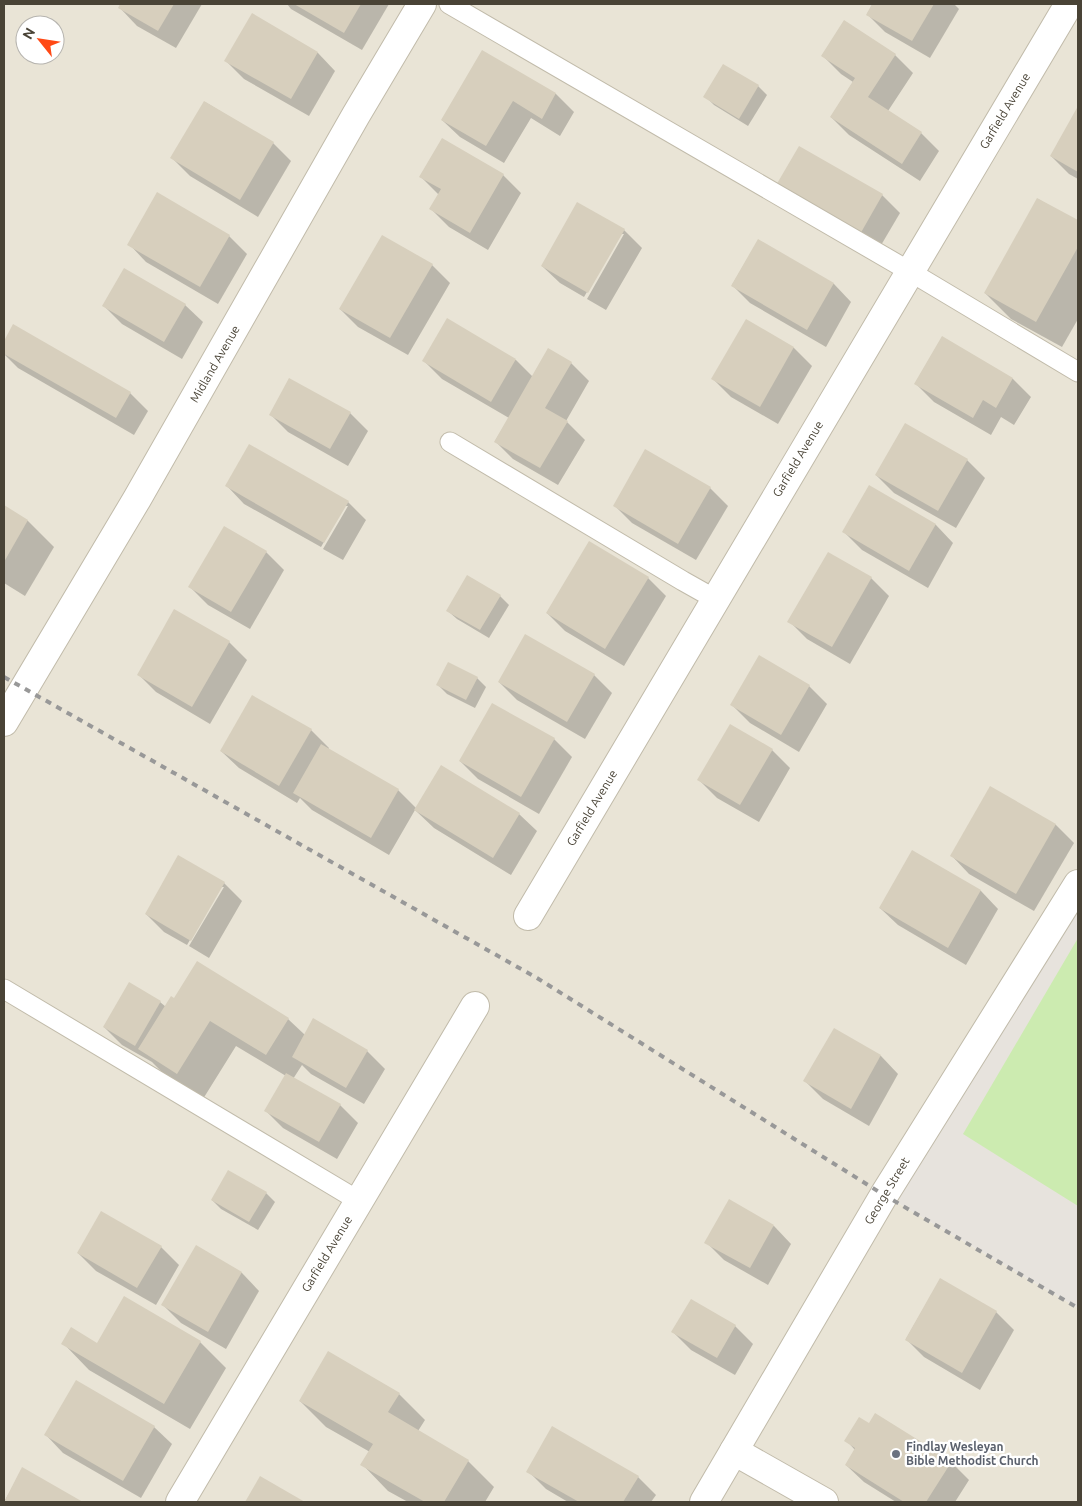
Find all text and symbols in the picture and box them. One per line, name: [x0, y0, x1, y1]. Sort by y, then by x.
north arrow: [15, 15, 65, 65]
text: N: [19, 25, 38, 42]
street label: Garfield Avenue: [977, 70, 1032, 151]
street label: Midland Avenue: [187, 323, 242, 405]
street label: Garfield Avenue: [770, 418, 825, 499]
street label: Garfield Avenue: [564, 767, 619, 848]
street label: George Street: [861, 1155, 912, 1227]
street label: Garfield Avenue: [299, 1213, 354, 1294]
place label: Findlay Wesleyan Bible Methodist Church: [906, 1440, 1039, 1467]
marker: Findlay Wesleyan Bible Methodist Church: [890, 1448, 902, 1460]

